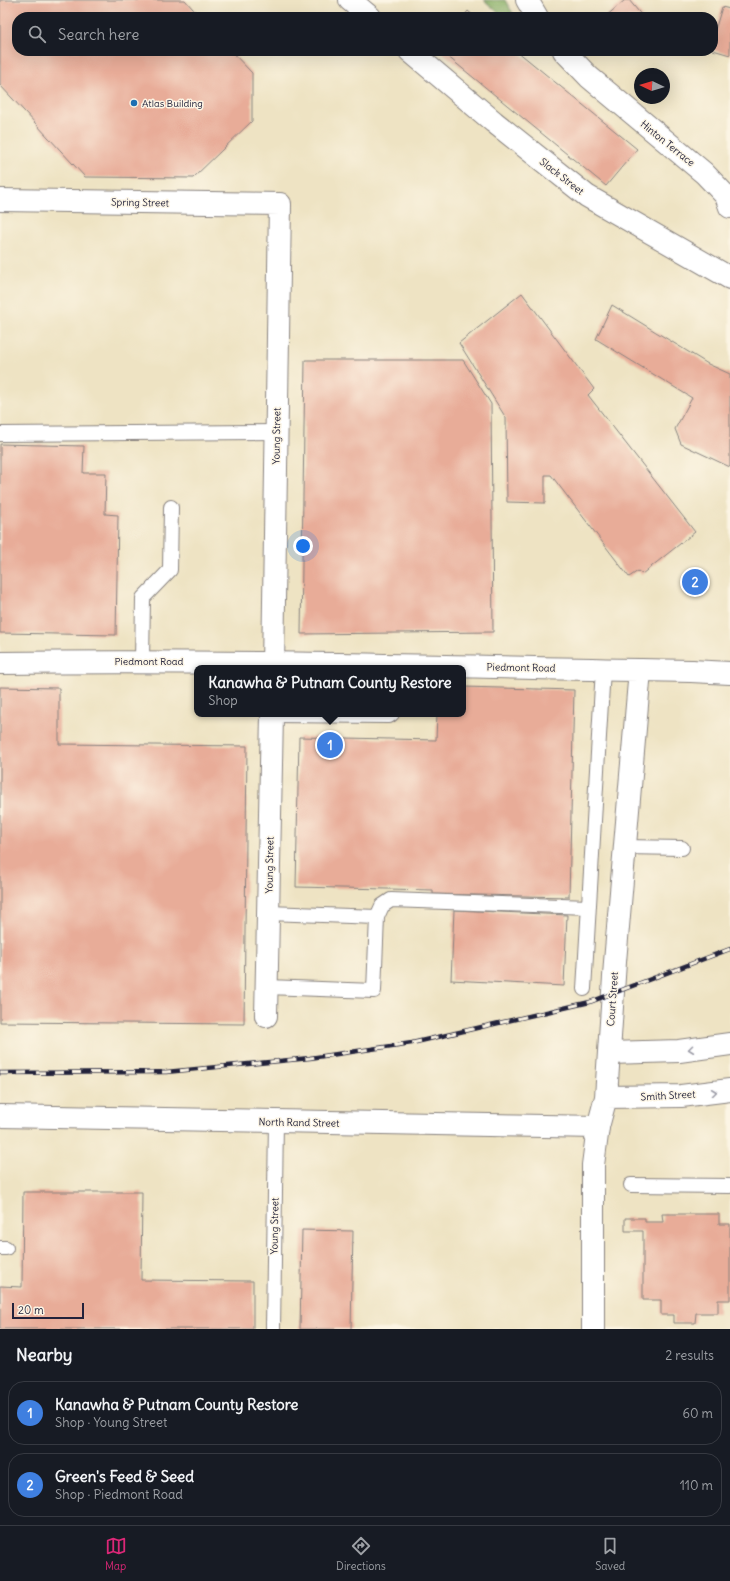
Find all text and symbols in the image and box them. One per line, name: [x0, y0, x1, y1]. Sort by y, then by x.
search box: [12, 12, 718, 56]
icon: search: [26, 23, 48, 45]
text: Search here: [58, 25, 139, 44]
north arrow: [634, 68, 670, 104]
place label: Atlas Building: [142, 97, 203, 110]
marker: Atlas Building: [129, 98, 139, 108]
street label: Hinton Terrace: [638, 118, 698, 169]
street label: Slack Street: [537, 155, 587, 198]
street label: Spring Street: [111, 195, 170, 210]
street label: Young Street: [270, 407, 284, 465]
your location: [293, 536, 313, 556]
pin: 2: [682, 567, 708, 597]
street label: Piedmont Road: [115, 655, 184, 668]
street label: Piedmont Road: [486, 660, 556, 675]
popup: [194, 665, 466, 717]
text: Kanawha & Putnam County Restore: [208, 673, 452, 692]
text: Shop: [208, 692, 238, 709]
pin: 1: [317, 730, 343, 760]
street label: Young Street: [263, 836, 277, 894]
street label: Court Street: [604, 971, 621, 1027]
one-way arrow: [688, 1044, 694, 1053]
one-way arrow: [711, 1087, 718, 1096]
street label: Smith Street: [640, 1088, 696, 1103]
street label: North Rand Street: [258, 1115, 340, 1130]
street label: Young Street: [268, 1197, 282, 1255]
scale bar: [12, 1301, 84, 1320]
text: 20 m: [18, 1303, 44, 1317]
text: Nearby: [16, 1344, 72, 1366]
text: 2 results: [665, 1347, 714, 1364]
text: Kanawha & Putnam County Restore: [55, 1395, 298, 1414]
text: 1: [27, 1405, 33, 1422]
text: 60 m: [682, 1405, 713, 1422]
text: Shop · Young Street: [55, 1414, 167, 1431]
text: Green's Feed & Seed: [55, 1467, 194, 1486]
text: 2: [26, 1477, 34, 1494]
text: 110 m: [680, 1477, 713, 1494]
text: Shop · Piedmont Road: [55, 1486, 183, 1503]
tab: Map: [105, 1535, 127, 1573]
tab: Directions: [336, 1535, 386, 1573]
tab: Saved: [595, 1535, 625, 1573]

